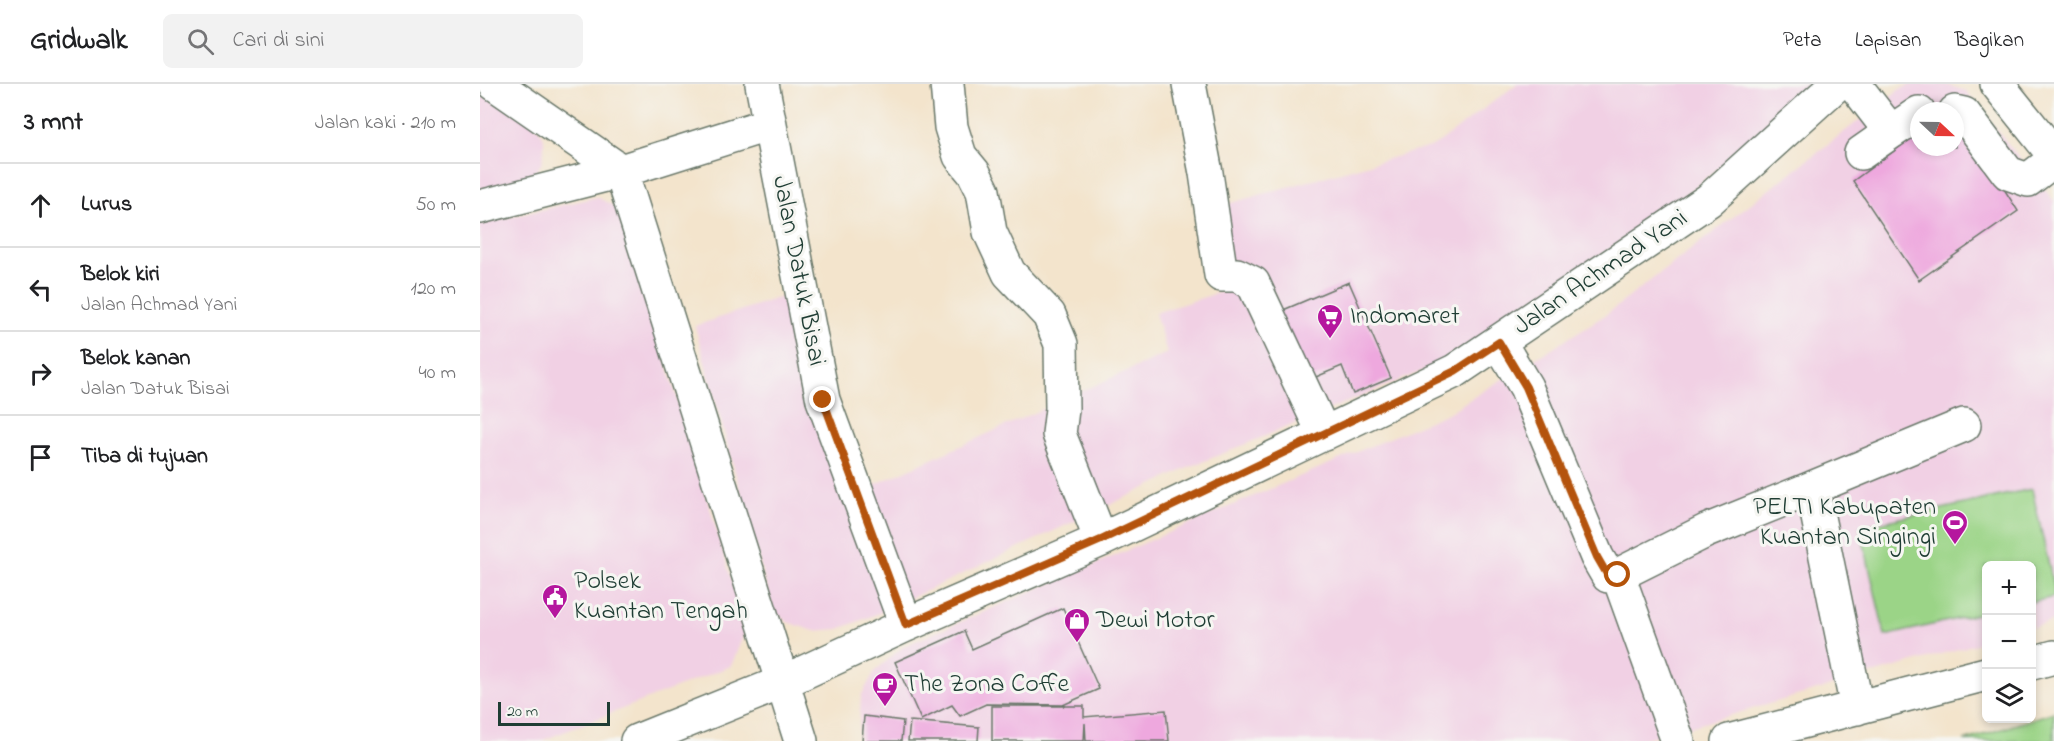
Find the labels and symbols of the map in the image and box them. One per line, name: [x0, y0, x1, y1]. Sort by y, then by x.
north arrow: [1910, 102, 1964, 156]
street label: Jalan Datuk Bisai: [761, 173, 835, 369]
street label: Jalan Achmad Yani: [1506, 200, 1696, 346]
place label: Indomaret: [1350, 298, 1460, 336]
supermarket icon: Indomaret: [1315, 302, 1345, 340]
route end: [809, 386, 835, 412]
place label: PELTI Kabupaten Kuantan Singingi: [1753, 489, 1936, 557]
sports icon: PELTI Kabupaten Kuantan Singingi: [1940, 508, 1970, 546]
route start: [1604, 561, 1630, 587]
place label: Polsek Kuantan Tengah: [574, 563, 748, 631]
public building icon: Polsek Kuantan Tengah: [540, 582, 570, 620]
place label: Dewi Motor: [1095, 602, 1216, 640]
shop icon: Dewi Motor: [1062, 606, 1092, 644]
place label: The Zona Coffe: [904, 666, 1070, 704]
cafe icon: The Zona Coffe: [870, 670, 900, 708]
scale bar: [498, 699, 610, 726]

